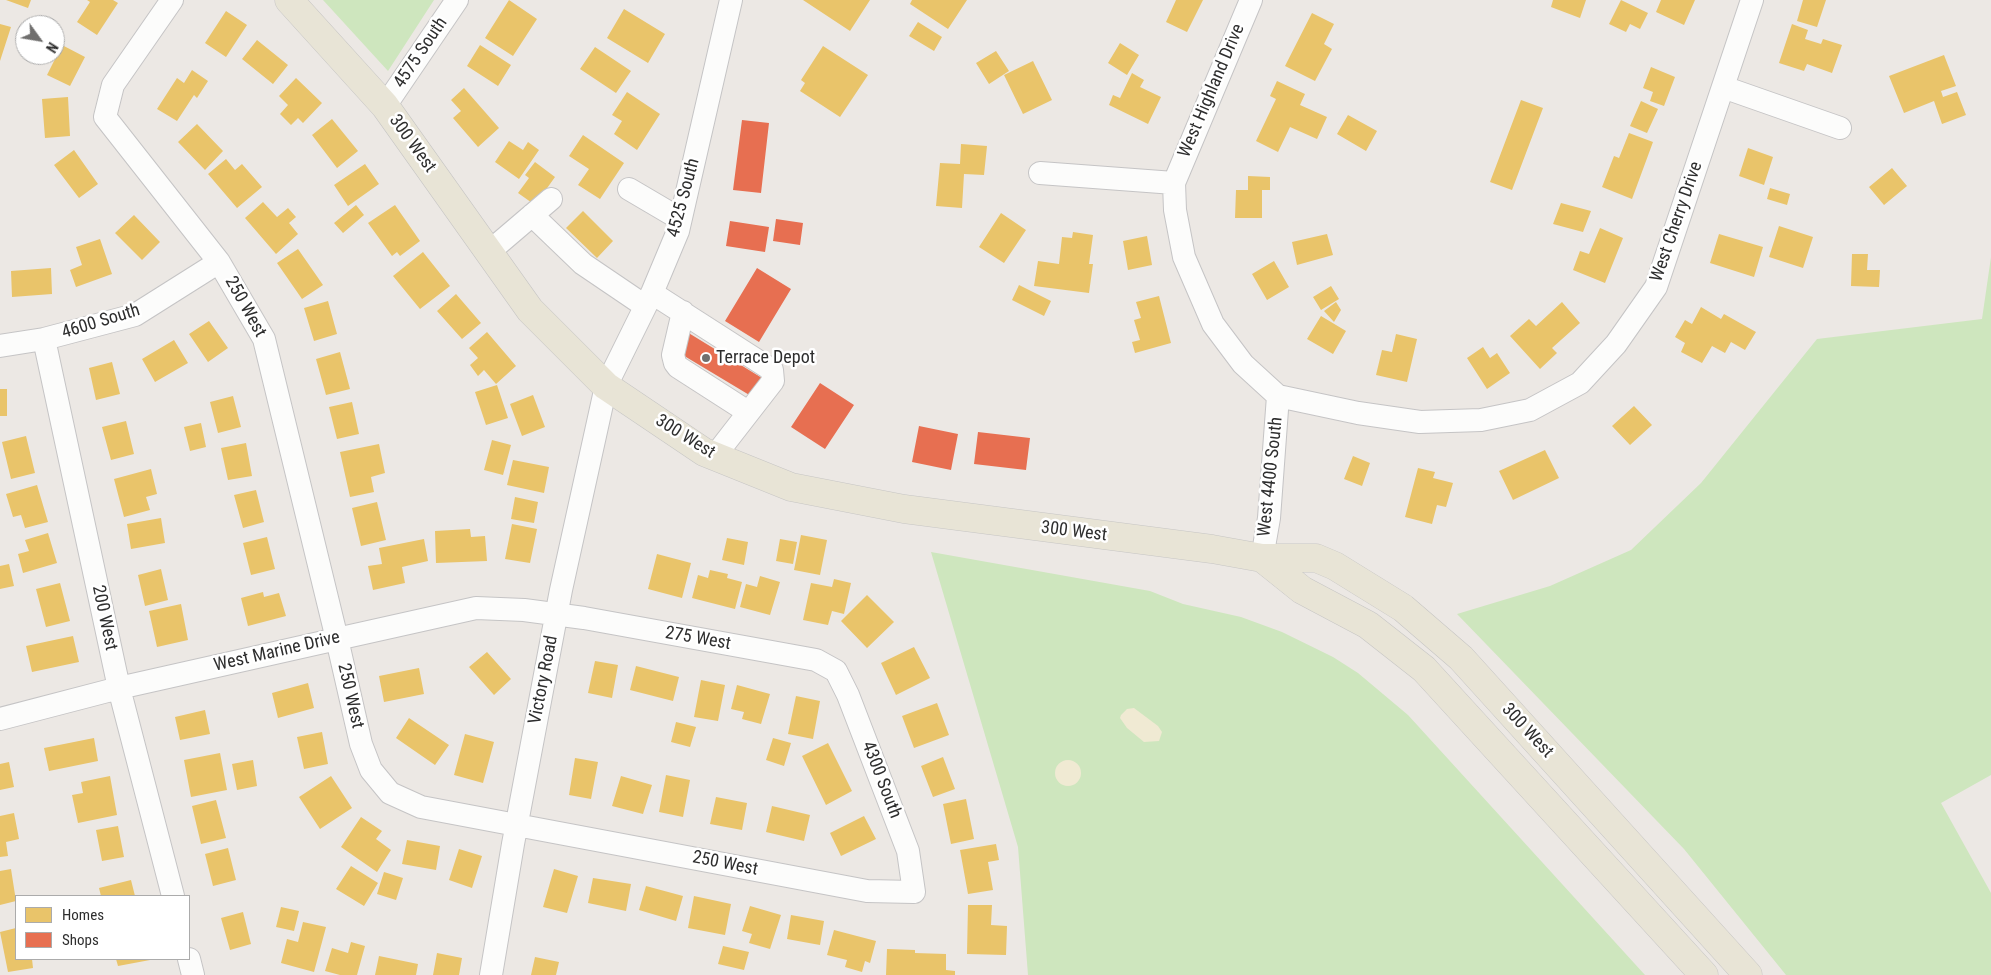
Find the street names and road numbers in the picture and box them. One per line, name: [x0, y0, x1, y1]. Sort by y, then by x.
street label: 4575 South: [389, 13, 453, 93]
street label: West Highland Drive: [1174, 21, 1250, 161]
street label: 300 West: [384, 111, 440, 177]
street label: 4525 South: [663, 156, 705, 240]
street label: West Cherry Drive: [1646, 159, 1708, 285]
street label: 250 West: [220, 273, 270, 341]
street label: 4600 South: [59, 300, 143, 344]
street label: 300 West: [651, 410, 719, 464]
street label: West 4400 South: [1254, 416, 1288, 538]
street label: 300 West: [1040, 517, 1108, 547]
street label: 200 West: [87, 583, 121, 653]
street label: 275 West: [664, 623, 732, 655]
street label: West Marine Drive: [212, 627, 342, 677]
street label: Victory Road: [525, 634, 563, 726]
street label: 250 West: [332, 661, 368, 731]
street label: 300 West: [1497, 699, 1557, 763]
street label: 4300 South: [856, 738, 906, 822]
street label: 250 West: [690, 847, 760, 881]

